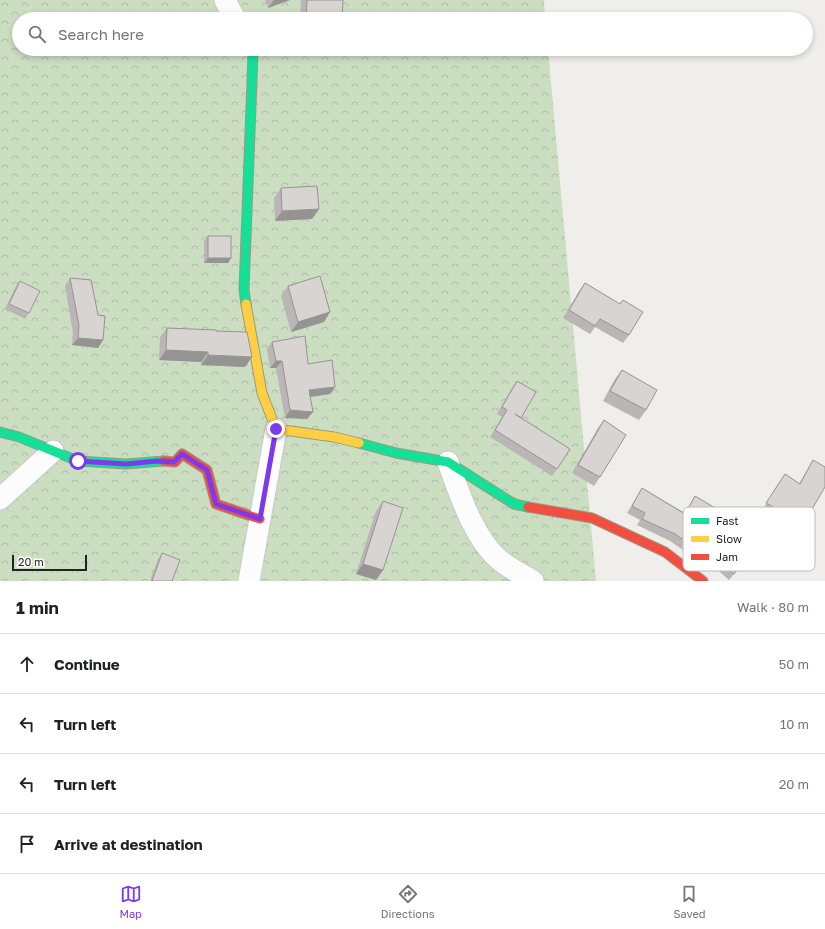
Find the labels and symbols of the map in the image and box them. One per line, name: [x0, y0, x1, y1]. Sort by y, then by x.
route end: [267, 420, 285, 438]
route start: [69, 452, 87, 470]
legend: [683, 507, 815, 571]
text: Fast: [716, 514, 739, 527]
text: Slow: [716, 532, 742, 545]
text: Jam: [716, 550, 738, 563]
scale bar: [12, 553, 87, 572]

